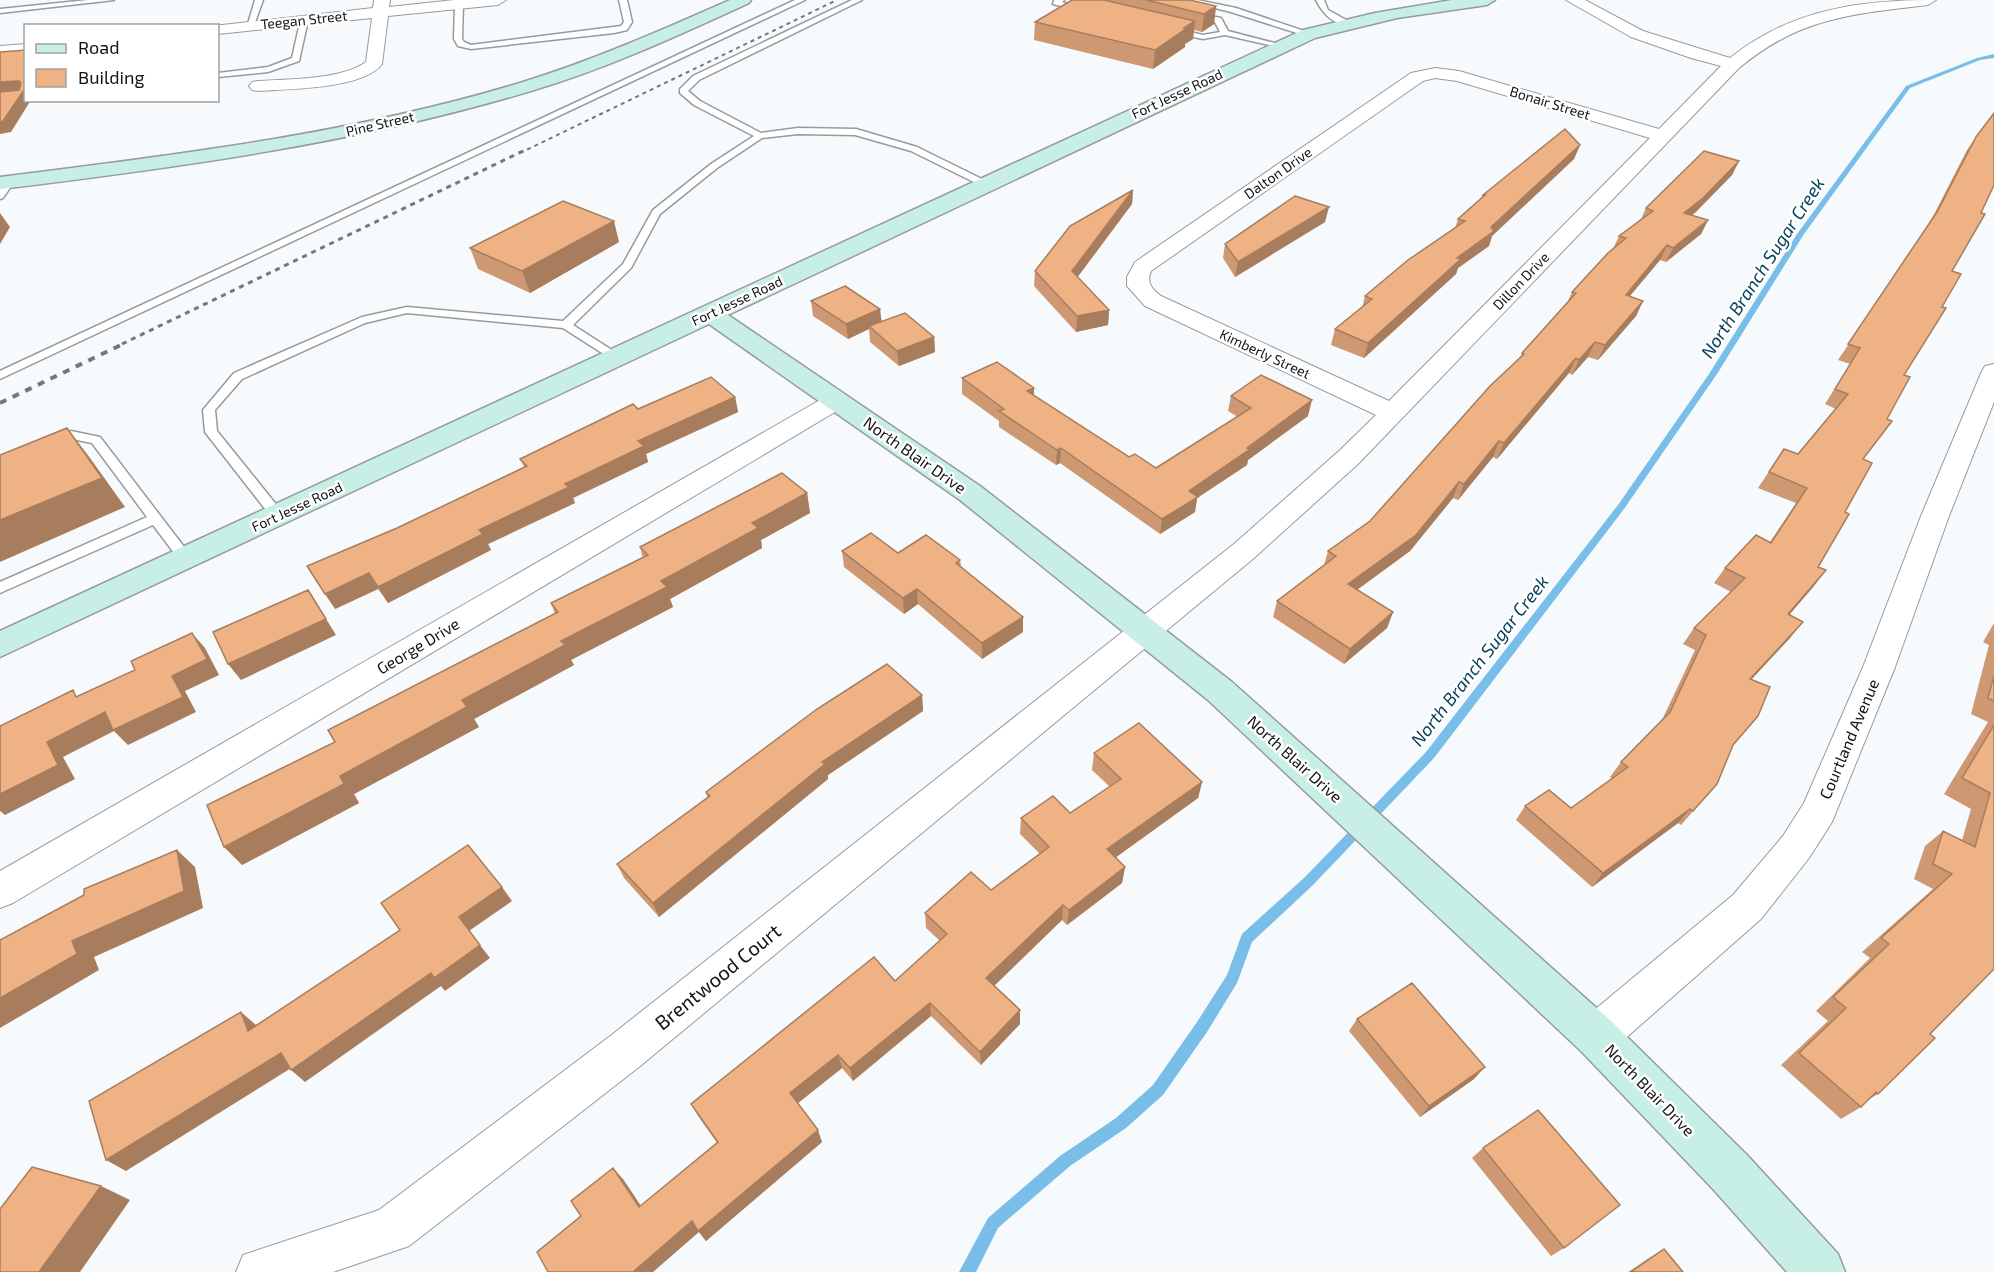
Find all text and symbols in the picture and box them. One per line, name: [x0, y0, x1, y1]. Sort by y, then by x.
street label: Teegan Street: [260, 6, 348, 33]
legend: [24, 24, 219, 102]
text: Road: [78, 36, 119, 58]
street label: Fort Jesse Road: [1129, 65, 1225, 122]
text: Building: [78, 66, 145, 88]
street label: Bonair Street: [1508, 82, 1592, 123]
street label: Pine Street: [344, 107, 416, 140]
street label: Dalton Drive: [1241, 143, 1315, 202]
water label: North Branch Sugar Creek: [1696, 173, 1829, 362]
street label: Dillon Drive: [1489, 248, 1552, 313]
street label: Fort Jesse Road: [689, 272, 785, 329]
street label: Kimberly Street: [1217, 325, 1313, 382]
street label: North Blair Drive: [860, 412, 970, 497]
street label: Fort Jesse Road: [249, 478, 345, 535]
water label: North Branch Sugar Creek: [1406, 571, 1553, 750]
street label: George Drive: [373, 613, 463, 678]
street label: Courtland Avenue: [1815, 676, 1882, 802]
street label: North Blair Drive: [1244, 711, 1347, 806]
street label: Brentwood Court: [650, 918, 785, 1034]
street label: North Blair Drive: [1602, 1040, 1699, 1140]

